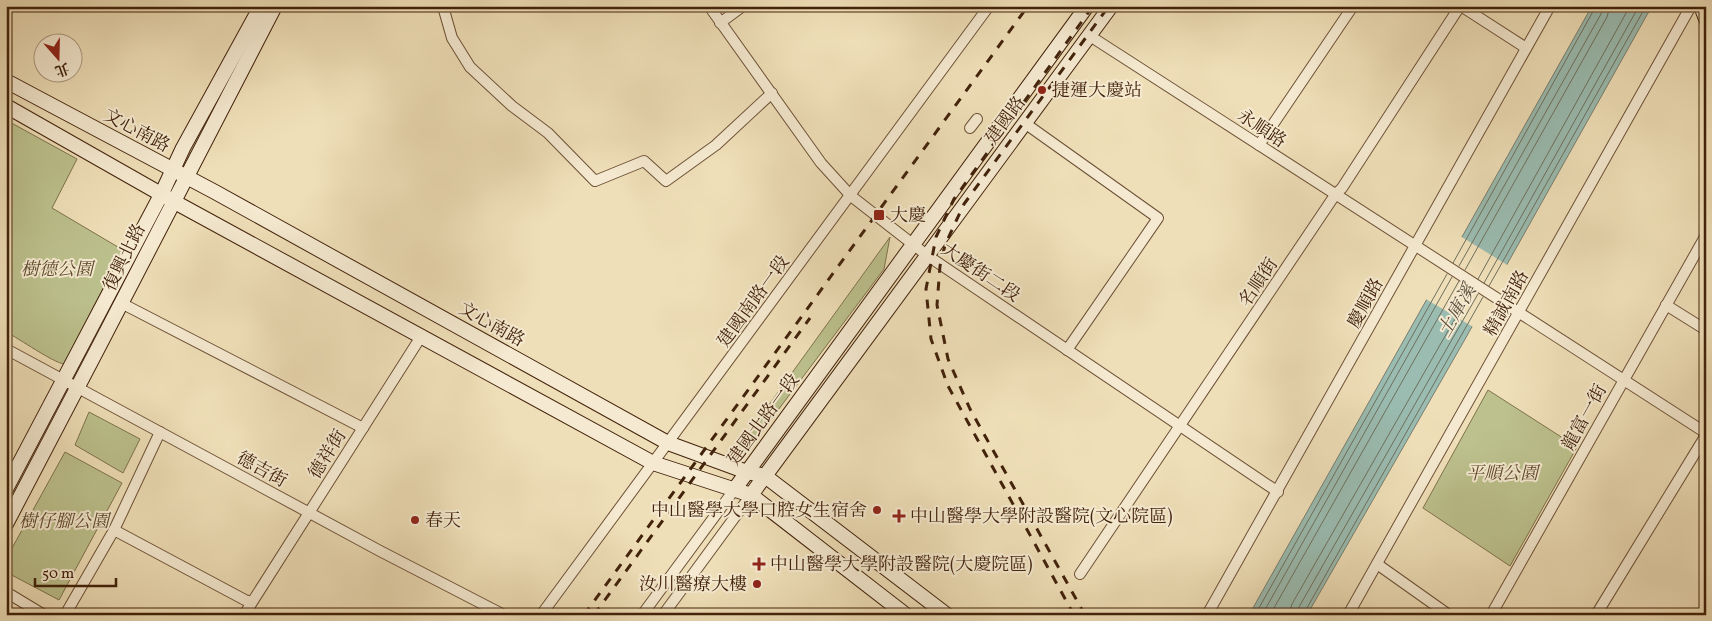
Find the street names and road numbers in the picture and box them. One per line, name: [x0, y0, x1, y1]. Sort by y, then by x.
street label: 建國路: [980, 92, 1032, 150]
street label: 文心南路: [99, 103, 174, 159]
street label: 永順路: [1232, 104, 1291, 154]
street label: 復興北路: [98, 220, 152, 295]
street label: 大慶街二段: [936, 238, 1024, 309]
street label: 建國南路一段: [712, 251, 796, 353]
street label: 名順街: [1234, 253, 1285, 312]
street label: 精誠南路: [1479, 266, 1536, 341]
street label: 慶順路: [1342, 274, 1390, 333]
street label: 文心南路: [454, 297, 529, 354]
street label: 建國北路一段: [722, 369, 806, 471]
street label: 龍富一街: [1557, 380, 1614, 455]
street label: 德祥街: [303, 425, 353, 484]
street label: 德吉街: [232, 446, 291, 494]

